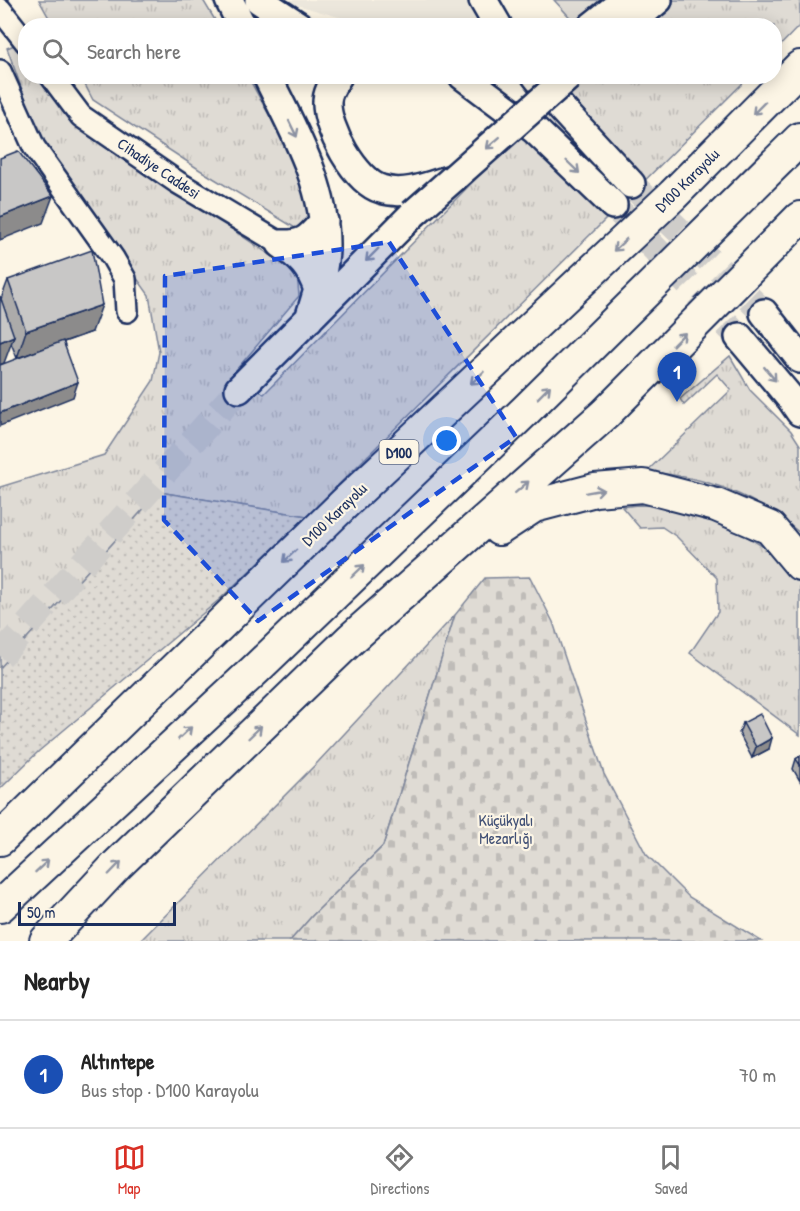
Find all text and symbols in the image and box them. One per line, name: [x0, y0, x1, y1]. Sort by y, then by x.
search box: [18, 18, 782, 84]
icon: search: [39, 35, 72, 68]
text: Search here: [87, 36, 181, 66]
one-way arrow: [751, 101, 766, 116]
one-way arrow: [287, 120, 299, 137]
street label: Cihadiye Caddesi: [113, 132, 205, 204]
one-way arrow: [486, 136, 501, 150]
street label: D100 Karayolu: [650, 143, 724, 217]
one-way arrow: [565, 159, 580, 173]
one-way arrow: [612, 238, 627, 252]
one-way arrow: [365, 248, 380, 263]
one-way arrow: [672, 332, 687, 346]
pin: 1: [658, 352, 696, 402]
one-way arrow: [763, 366, 777, 381]
one-way arrow: [470, 371, 485, 385]
one-way arrow: [537, 385, 552, 400]
your location: [432, 426, 461, 455]
road number: D100: [380, 440, 418, 464]
street label: D100 Karayolu: [297, 477, 372, 551]
one-way arrow: [514, 480, 529, 494]
one-way arrow: [585, 485, 605, 496]
one-way arrow: [282, 548, 297, 563]
one-way arrow: [350, 564, 365, 578]
one-way arrow: [247, 725, 262, 739]
one-way arrow: [178, 726, 193, 741]
park label: Küçükyalı Mezarlığı: [479, 809, 533, 849]
one-way arrow: [35, 859, 50, 873]
one-way arrow: [108, 861, 122, 876]
scale bar: [18, 899, 176, 926]
text: 50 m: [27, 901, 56, 923]
text: Nearby: [24, 963, 90, 998]
text: Altıntepe: [81, 1046, 155, 1076]
text: 1: [40, 1061, 47, 1088]
text: 70 m: [739, 1061, 776, 1088]
text: Bus stop · D100 Karayolu: [81, 1076, 259, 1103]
tab: Map: [113, 1141, 146, 1199]
tab: Directions: [371, 1141, 429, 1199]
tab: Saved: [654, 1141, 687, 1199]

